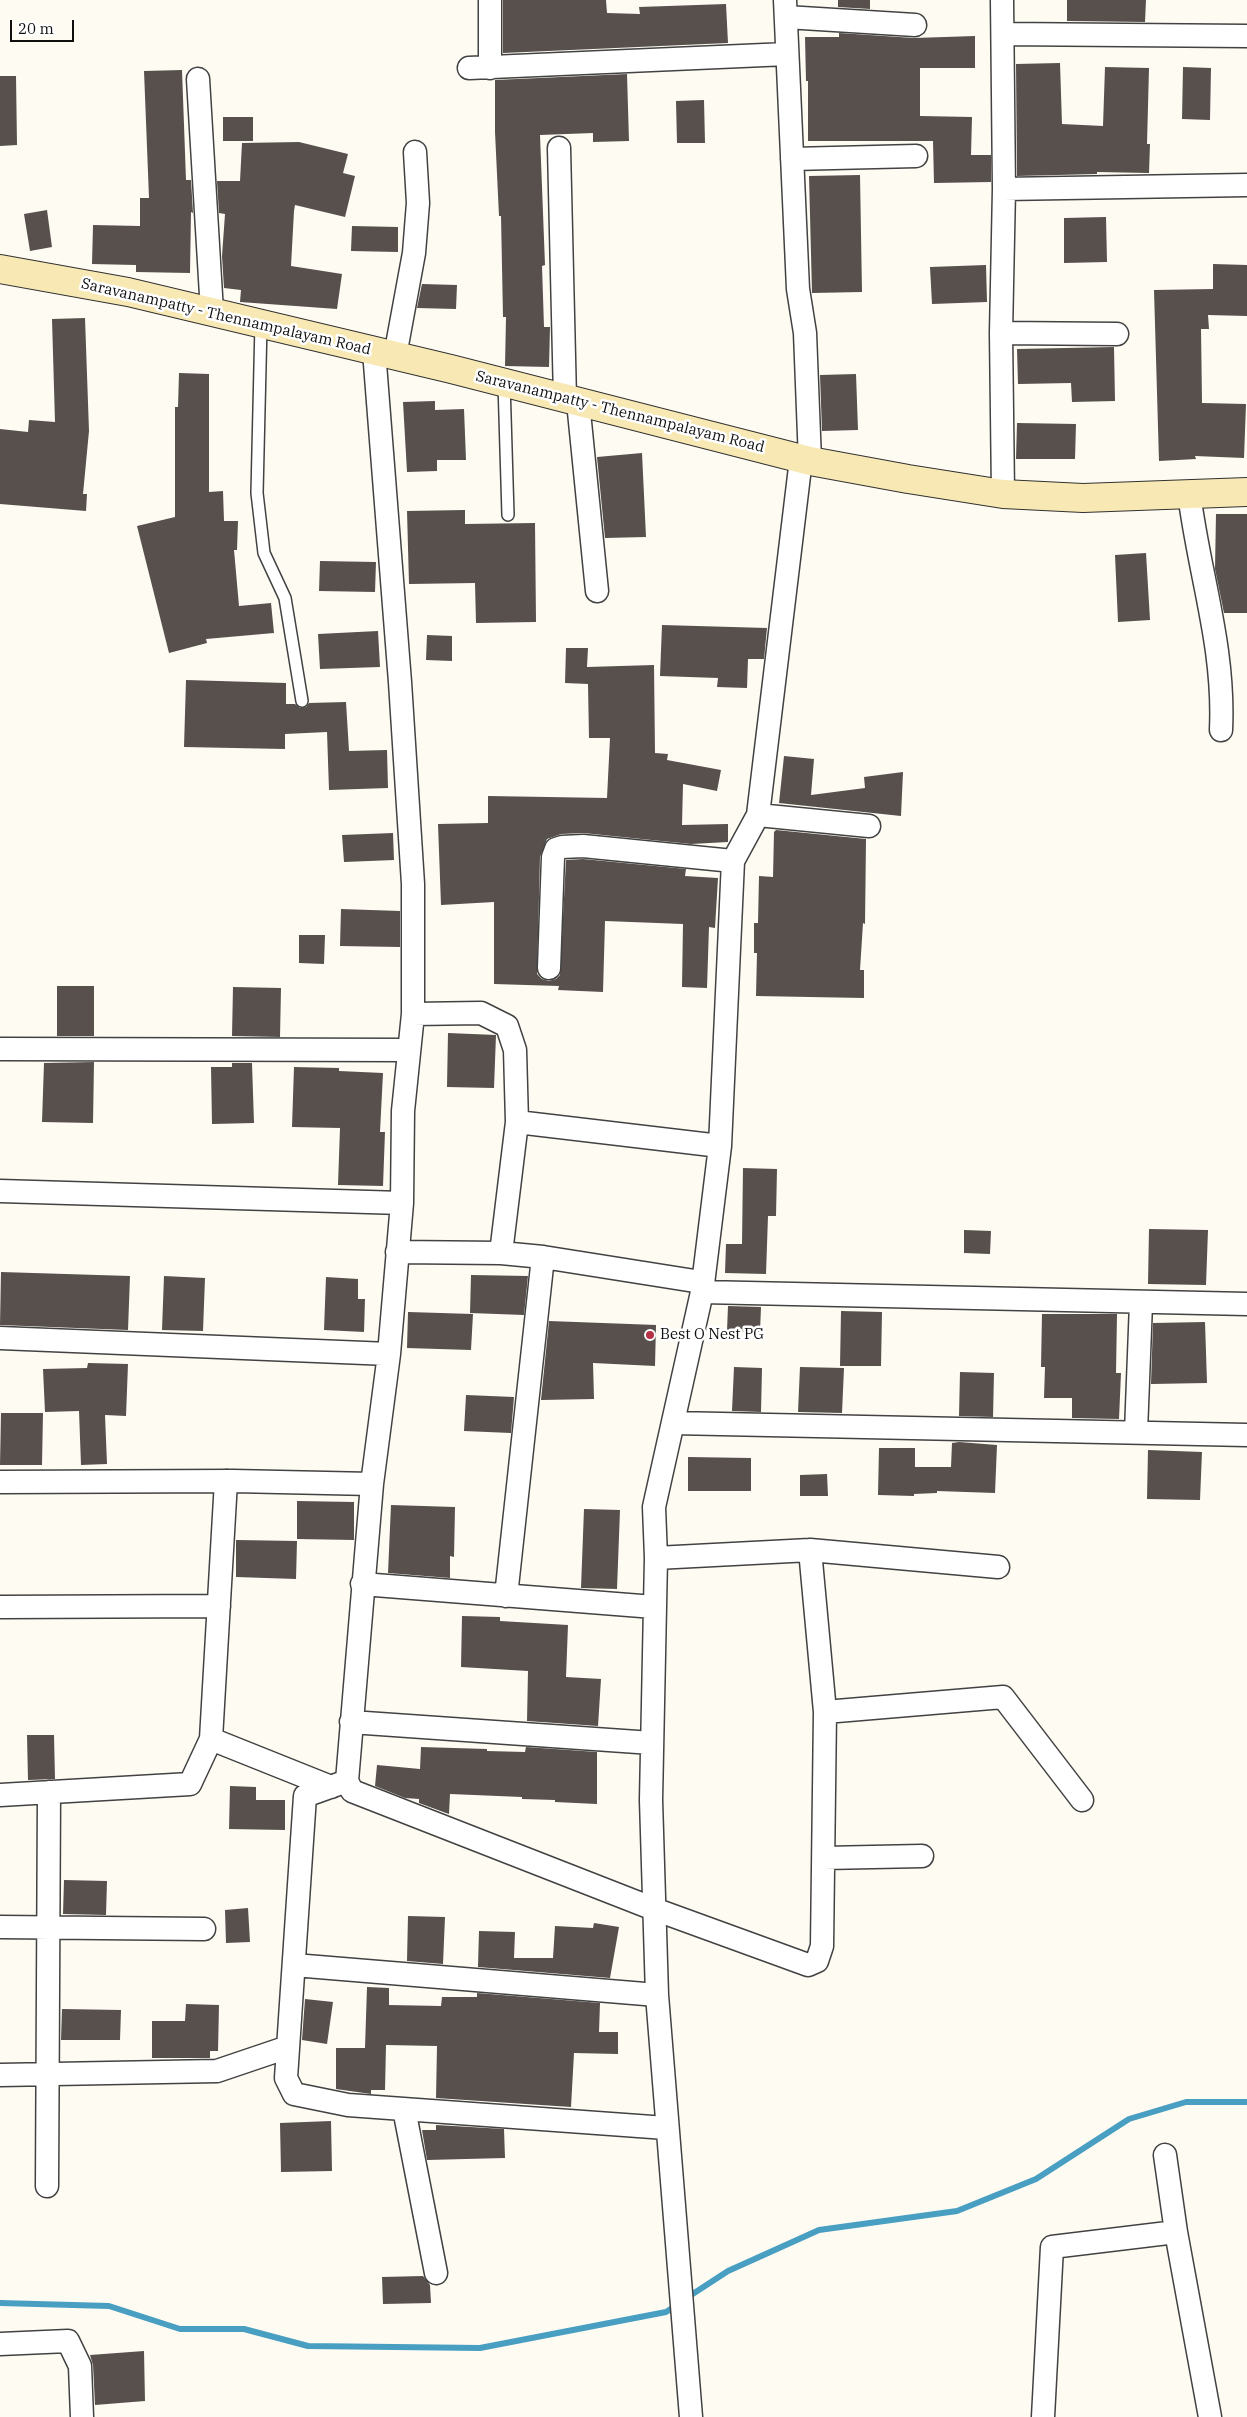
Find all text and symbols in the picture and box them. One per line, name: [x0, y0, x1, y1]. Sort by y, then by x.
scale bar: [12, 10, 76, 42]
text: 20 m: [18, 19, 54, 38]
street label: Saravanampatty - Thennampalayam Road: [79, 275, 373, 359]
street label: Saravanampatty - Thennampalayam Road: [474, 367, 766, 457]
place label: Best O Nest PG: [660, 1326, 764, 1344]
marker: Best O Nest PG: [644, 1329, 656, 1341]

